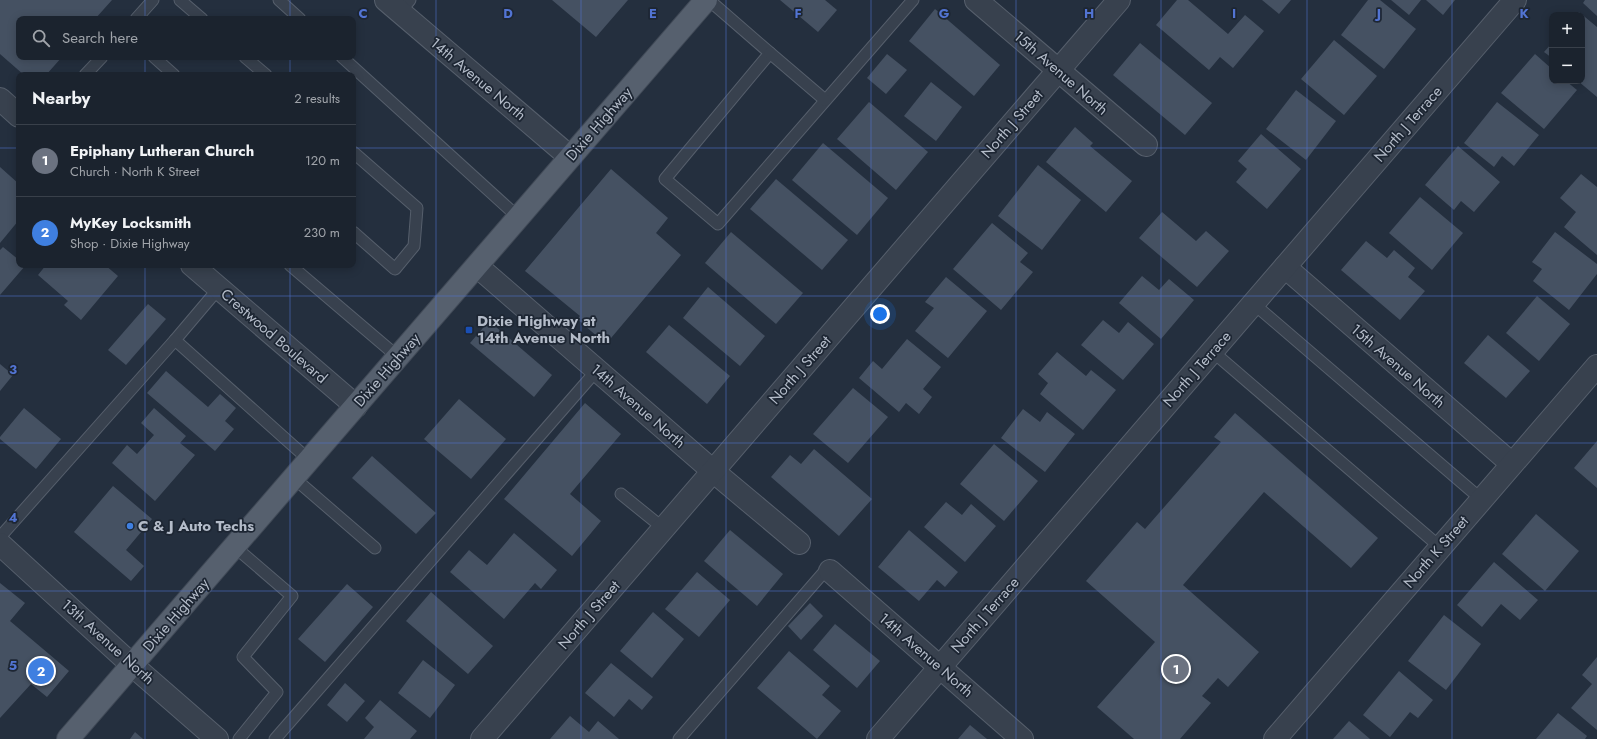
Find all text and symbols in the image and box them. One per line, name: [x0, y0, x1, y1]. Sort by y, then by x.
text: C: [358, 4, 368, 23]
text: D: [503, 4, 513, 23]
text: E: [649, 4, 657, 23]
text: F: [794, 4, 802, 23]
text: G: [939, 4, 950, 23]
text: H: [1084, 4, 1094, 23]
text: I: [1232, 4, 1236, 23]
text: J: [1374, 4, 1381, 23]
text: K: [1519, 4, 1529, 23]
map controls: [1549, 12, 1585, 84]
button: +: [1549, 12, 1585, 48]
search box: [16, 16, 356, 60]
street label: 15th Avenue North: [1009, 26, 1113, 120]
icon: search: [30, 27, 52, 49]
text: Search here: [62, 27, 138, 49]
street label: 14th Avenue North: [425, 32, 531, 126]
button: −: [1549, 48, 1585, 84]
street label: North J Terrace: [1369, 81, 1448, 167]
street label: Dixie Highway: [561, 82, 638, 166]
street label: North J Street: [976, 84, 1048, 163]
text: Nearby: [32, 86, 90, 110]
text: 2 results: [294, 89, 340, 108]
text: Epiphany Lutheran Church: [70, 140, 254, 162]
text: 1: [42, 151, 48, 170]
text: 120 m: [305, 151, 340, 170]
text: Church · North K Street: [70, 162, 199, 181]
text: MyKey Locksmith: [70, 212, 191, 234]
text: 2: [41, 223, 49, 242]
text: 230 m: [304, 223, 340, 242]
text: Shop · Dixie Highway: [70, 234, 189, 253]
street label: Crestwood Boulevard: [216, 283, 332, 389]
your location: [870, 304, 890, 324]
place label: Dixie Highway at 14th Avenue North: [477, 310, 610, 349]
street label: 15th Avenue North: [1346, 319, 1450, 413]
marker: Dixie Highway at 14th Avenue North: [464, 325, 474, 335]
street label: North J Terrace: [1158, 326, 1237, 412]
street label: Dixie Highway: [349, 328, 426, 412]
street label: North J Street: [764, 330, 836, 409]
street label: 14th Avenue North: [586, 359, 690, 453]
text: 3: [9, 360, 17, 379]
text: 4: [8, 508, 18, 527]
street label: North K Street: [1398, 511, 1474, 593]
place label: C & J Auto Techs: [138, 515, 254, 537]
marker: C & J Auto Techs: [125, 521, 135, 531]
street label: North J Terrace: [946, 572, 1025, 658]
street label: Dixie Highway: [138, 573, 215, 657]
street label: North J Street: [553, 575, 625, 654]
street label: 13th Avenue North: [57, 594, 159, 690]
street label: 14th Avenue North: [874, 608, 978, 702]
pin: 1: [1163, 654, 1189, 684]
text: 5: [9, 656, 17, 675]
pin: 2: [28, 656, 54, 686]

